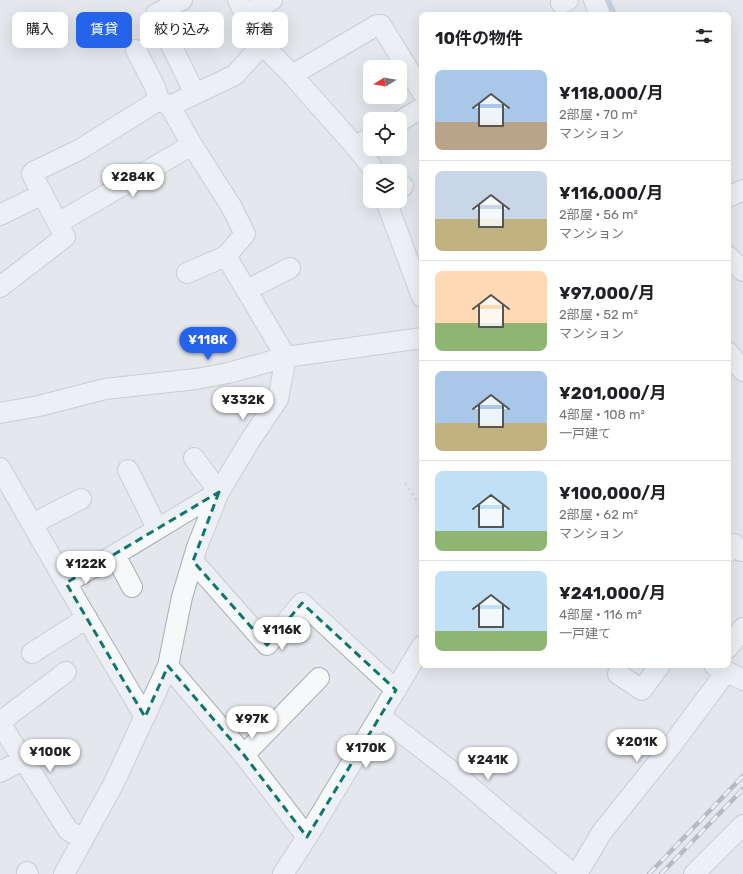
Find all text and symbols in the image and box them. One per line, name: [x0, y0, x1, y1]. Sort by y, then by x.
chip: 購入: [12, 12, 68, 48]
chip: 賃貸: [76, 12, 132, 48]
chip: 絞り込み: [140, 12, 224, 48]
chip: 新着: [232, 12, 288, 48]
icon: filters: [693, 25, 715, 47]
text: 10件の物件: [435, 28, 523, 48]
north arrow: [363, 60, 407, 104]
map controls: [363, 60, 407, 208]
text: ¥118,000/月: [559, 83, 664, 103]
icon: home: [467, 86, 515, 134]
text: 2部屋 · 70 m²: [559, 107, 637, 122]
button: locate: [363, 112, 407, 156]
text: マンション: [559, 126, 624, 141]
pin: ¥284K: [105, 164, 161, 198]
button: layers: [363, 164, 407, 208]
text: ¥284K: [111, 169, 155, 184]
text: ¥116,000/月: [559, 183, 664, 203]
icon: home: [467, 187, 515, 235]
text: 2部屋 · 56 m²: [559, 207, 638, 222]
text: マンション: [559, 226, 624, 241]
text: ¥97,000/月: [559, 283, 655, 303]
icon: home: [467, 287, 515, 335]
text: 2部屋 · 52 m²: [559, 307, 638, 322]
text: マンション: [559, 326, 624, 341]
pin: ¥118K: [180, 327, 236, 361]
text: ¥118K: [188, 332, 228, 347]
text: ¥201,000/月: [559, 383, 667, 403]
pin: ¥332K: [215, 387, 271, 421]
icon: home: [467, 387, 515, 435]
text: ¥332K: [221, 392, 265, 407]
text: 4部屋 · 108 m²: [559, 407, 645, 422]
text: 一戸建て: [559, 426, 611, 441]
text: ¥100,000/月: [559, 483, 667, 503]
icon: home: [467, 487, 515, 535]
text: 2部屋 · 62 m²: [559, 507, 638, 522]
text: マンション: [559, 526, 624, 541]
pin: ¥122K: [58, 551, 114, 585]
text: ¥122K: [66, 556, 106, 571]
text: ¥241,000/月: [559, 583, 666, 603]
icon: home: [467, 587, 515, 635]
text: 4部屋 · 116 m²: [559, 607, 642, 622]
pin: ¥116K: [254, 617, 310, 651]
text: ¥116K: [263, 622, 301, 637]
text: 一戸建て: [559, 626, 611, 641]
pin: ¥97K: [228, 706, 276, 740]
text: ¥97K: [235, 711, 269, 726]
pin: ¥201K: [609, 729, 665, 763]
text: ¥201K: [616, 734, 658, 749]
pin: ¥170K: [338, 735, 394, 769]
pin: ¥100K: [22, 739, 78, 773]
text: ¥170K: [346, 740, 386, 755]
text: ¥100K: [29, 744, 71, 759]
pin: ¥241K: [460, 747, 516, 781]
text: ¥241K: [468, 752, 508, 767]

